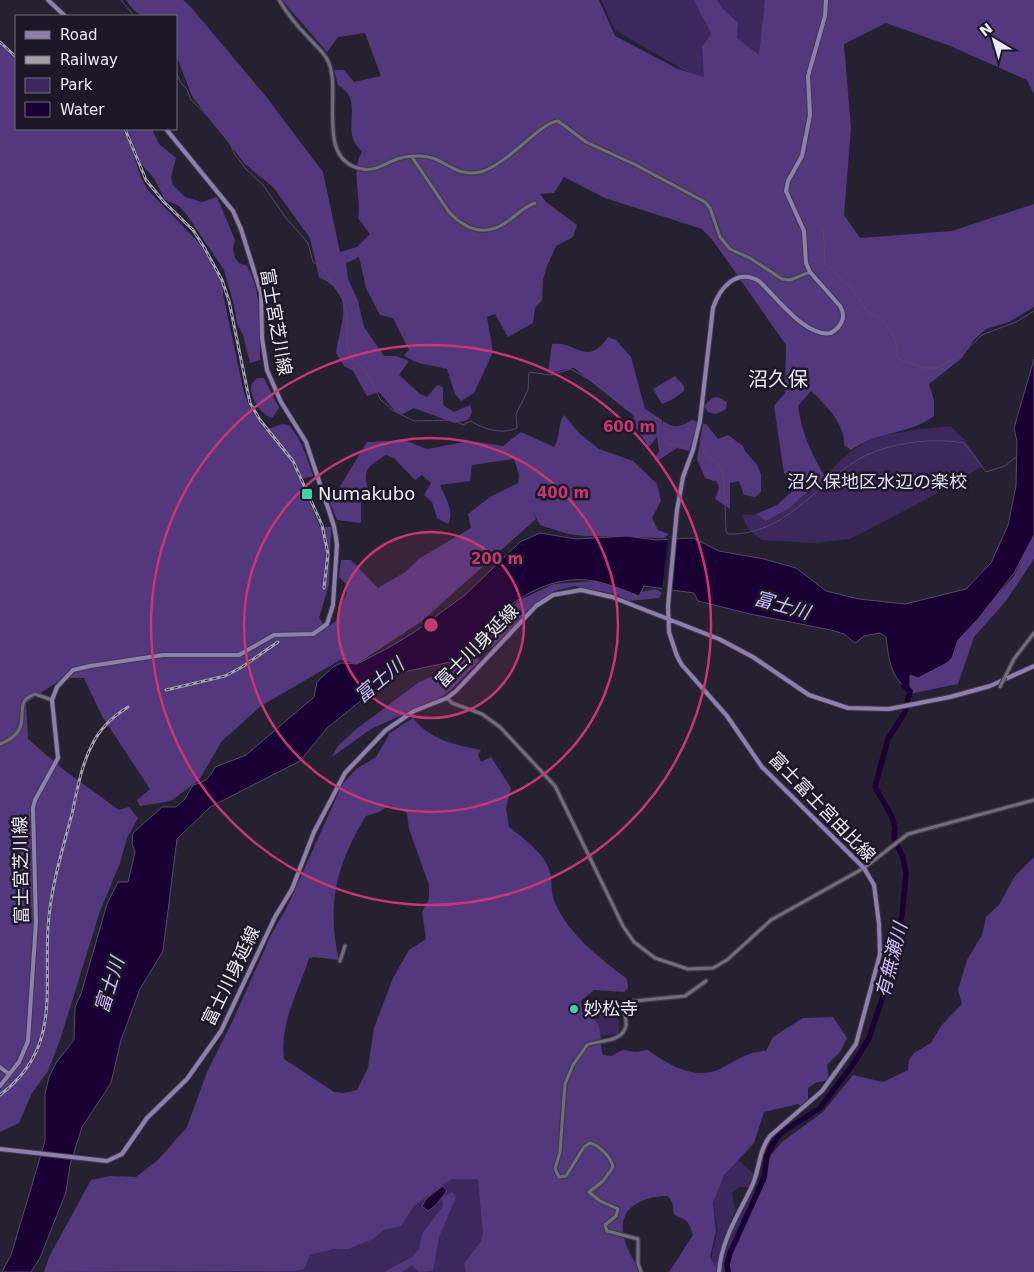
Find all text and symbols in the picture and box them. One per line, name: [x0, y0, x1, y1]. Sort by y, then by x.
legend: [15, 15, 178, 130]
north arrow: [969, 15, 1019, 65]
text: N: [976, 20, 996, 40]
text: Road: [60, 26, 98, 44]
text: Railway: [60, 51, 118, 69]
text: Park: [60, 76, 93, 94]
text: Water: [60, 101, 105, 119]
street label: 富士宮芝川線: [257, 267, 296, 377]
district label: 沼久保: [748, 367, 808, 391]
text: 600 m: [603, 418, 655, 436]
park label: 沼久保地区水辺の楽校: [787, 471, 967, 492]
place label: Numakubo: [318, 483, 415, 504]
text: 400 m: [537, 484, 589, 502]
marker: Numakubo: [300, 487, 314, 501]
text: 200 m: [471, 550, 523, 568]
water label: 富士川: [752, 587, 814, 624]
street label: 富士川身延線: [431, 600, 522, 691]
centre of rings: [422, 616, 440, 634]
water label: 富士川: [350, 652, 409, 707]
street label: 富士富士宮由比線: [765, 748, 880, 866]
street label: 富士宮芝川線: [9, 816, 32, 924]
water label: 有無瀬川: [871, 919, 911, 1000]
street label: 富士川身延線: [197, 923, 264, 1029]
water label: 富士川: [90, 953, 128, 1015]
place label: 妙松寺: [584, 998, 638, 1019]
marker: 妙松寺: [568, 1003, 580, 1015]

